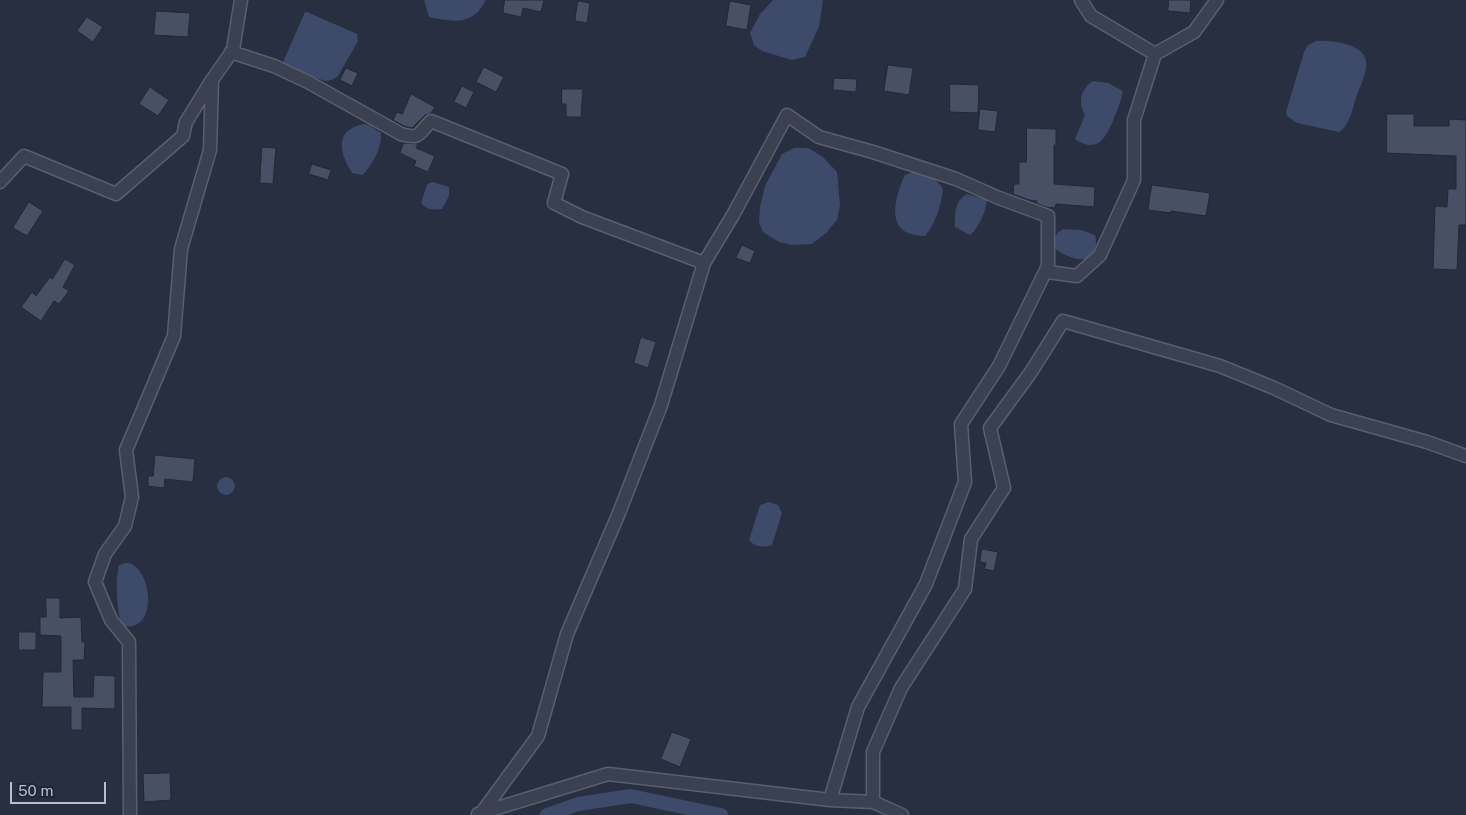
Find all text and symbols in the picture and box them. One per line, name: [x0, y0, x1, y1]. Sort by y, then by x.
scale bar: [12, 772, 109, 804]
text: 50 m: [18, 782, 53, 799]

